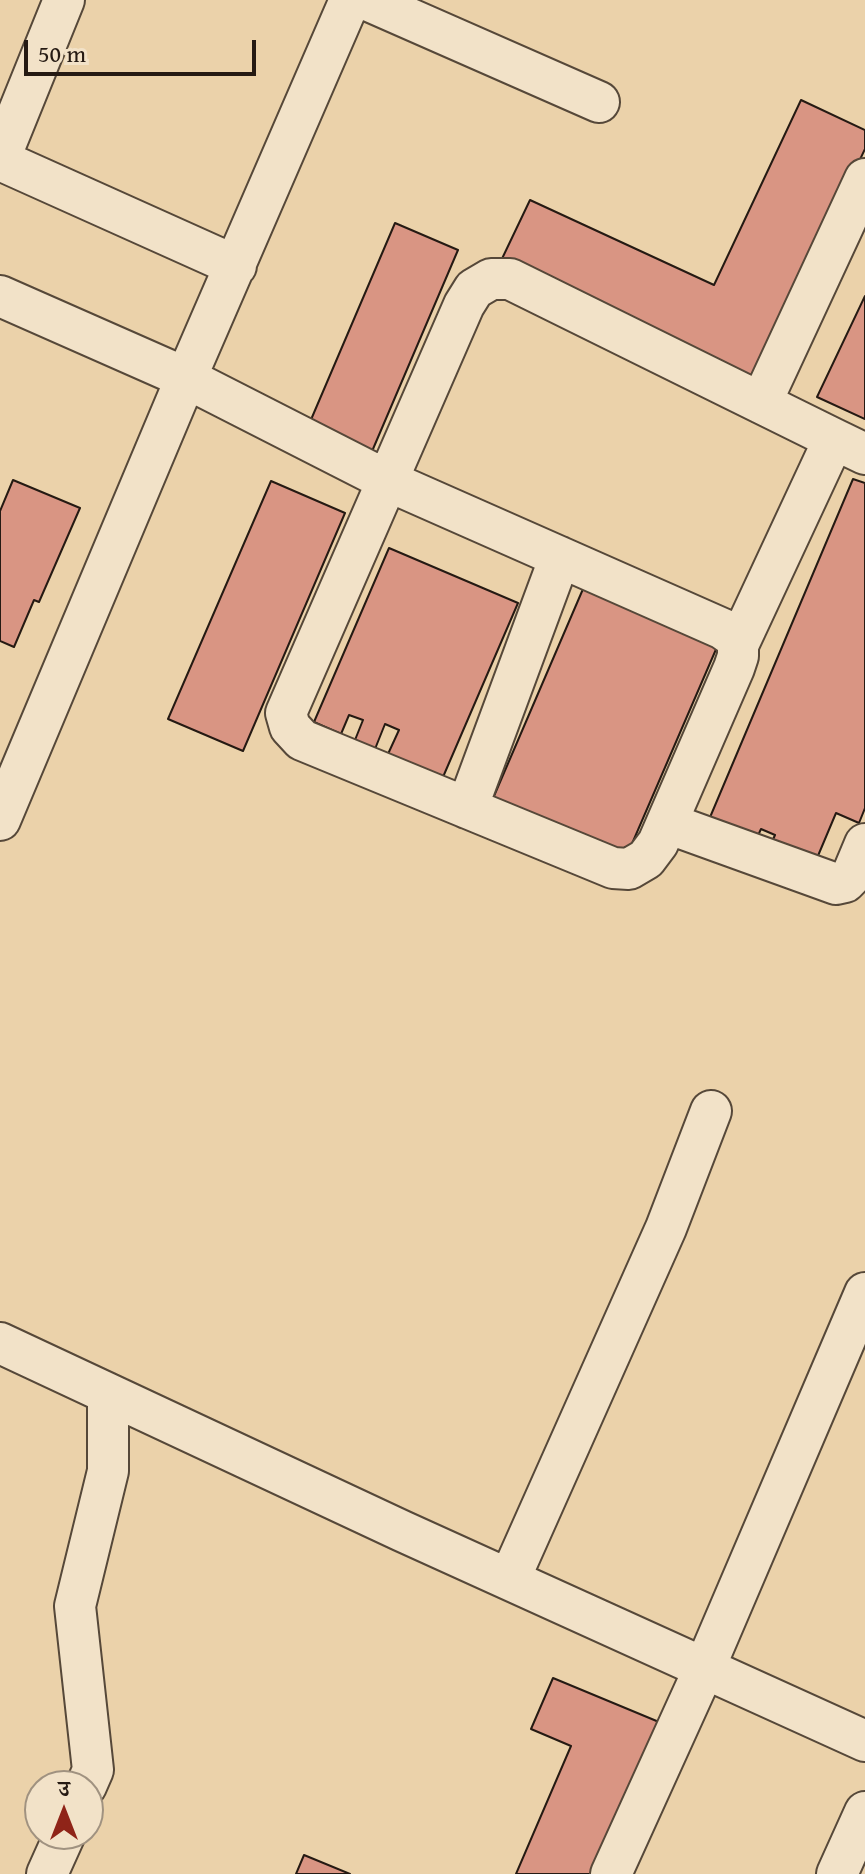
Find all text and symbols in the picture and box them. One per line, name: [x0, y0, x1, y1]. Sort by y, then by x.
scale bar: [28, 24, 260, 74]
text: 50 m: [38, 36, 86, 71]
north arrow: [24, 1770, 104, 1850]
text: उ: [58, 1772, 70, 1804]

